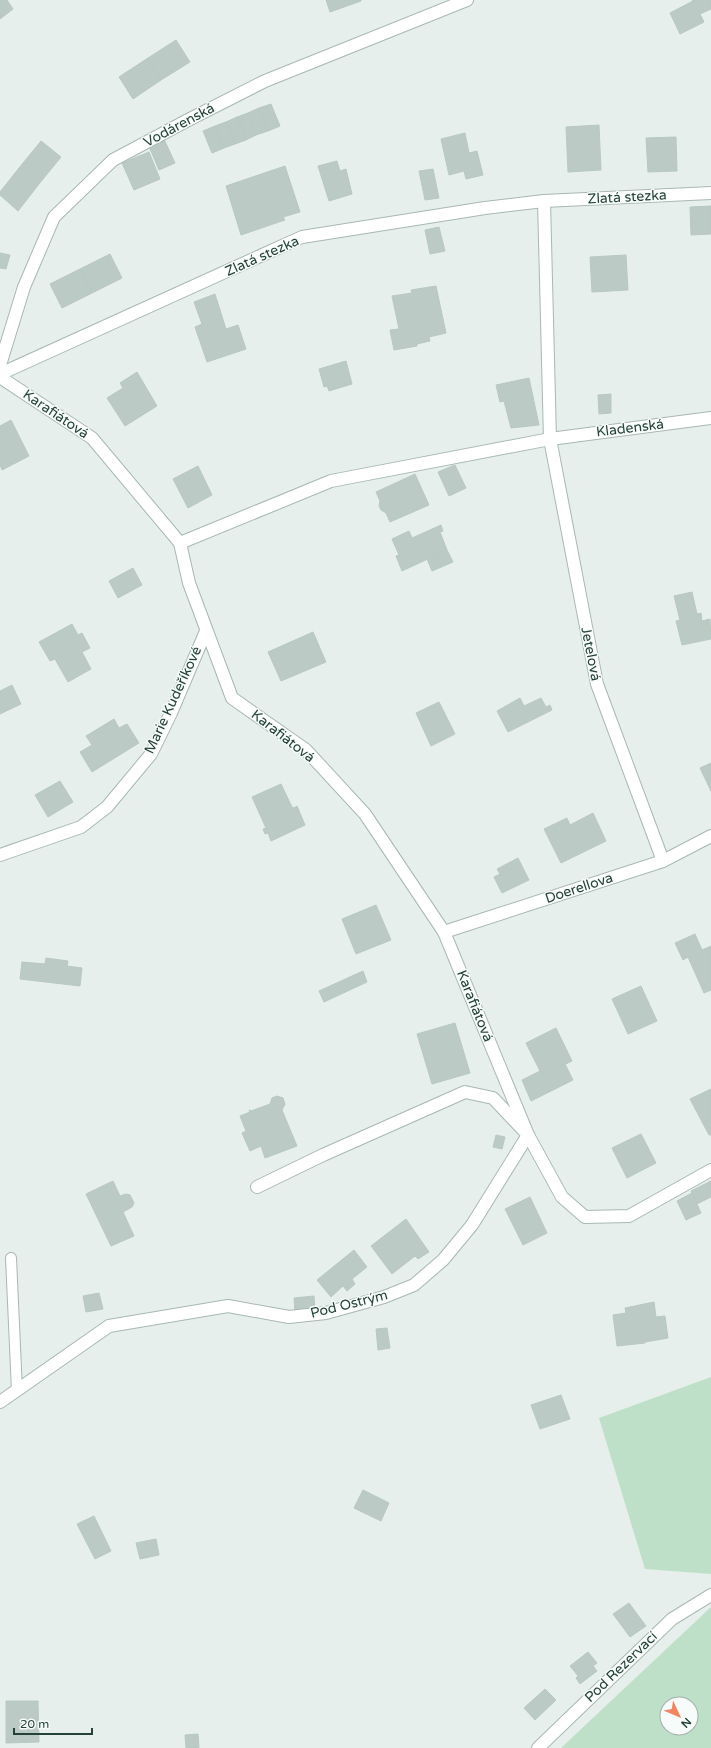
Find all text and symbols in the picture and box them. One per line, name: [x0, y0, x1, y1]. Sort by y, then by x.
street label: Vodárenská: [141, 99, 217, 151]
street label: Zlatá stezka: [587, 186, 667, 208]
street label: Zlatá stezka: [222, 232, 302, 280]
street label: Karafiátová: [20, 386, 92, 442]
street label: Kladenská: [595, 415, 665, 441]
street label: Jetelová: [577, 626, 605, 682]
street label: Marie Kudeříkové: [141, 644, 205, 756]
street label: Karafiátová: [248, 706, 318, 766]
street label: Doerellova: [543, 869, 615, 907]
street label: Karafiátová: [453, 968, 497, 1044]
street label: Pod Ostrým: [309, 1286, 389, 1322]
street label: Pod Rezervací: [581, 1628, 661, 1706]
north arrow: [659, 1696, 699, 1736]
scale bar: [14, 1710, 92, 1736]
text: N: [678, 1715, 694, 1730]
text: 20 m: [20, 1717, 49, 1731]

